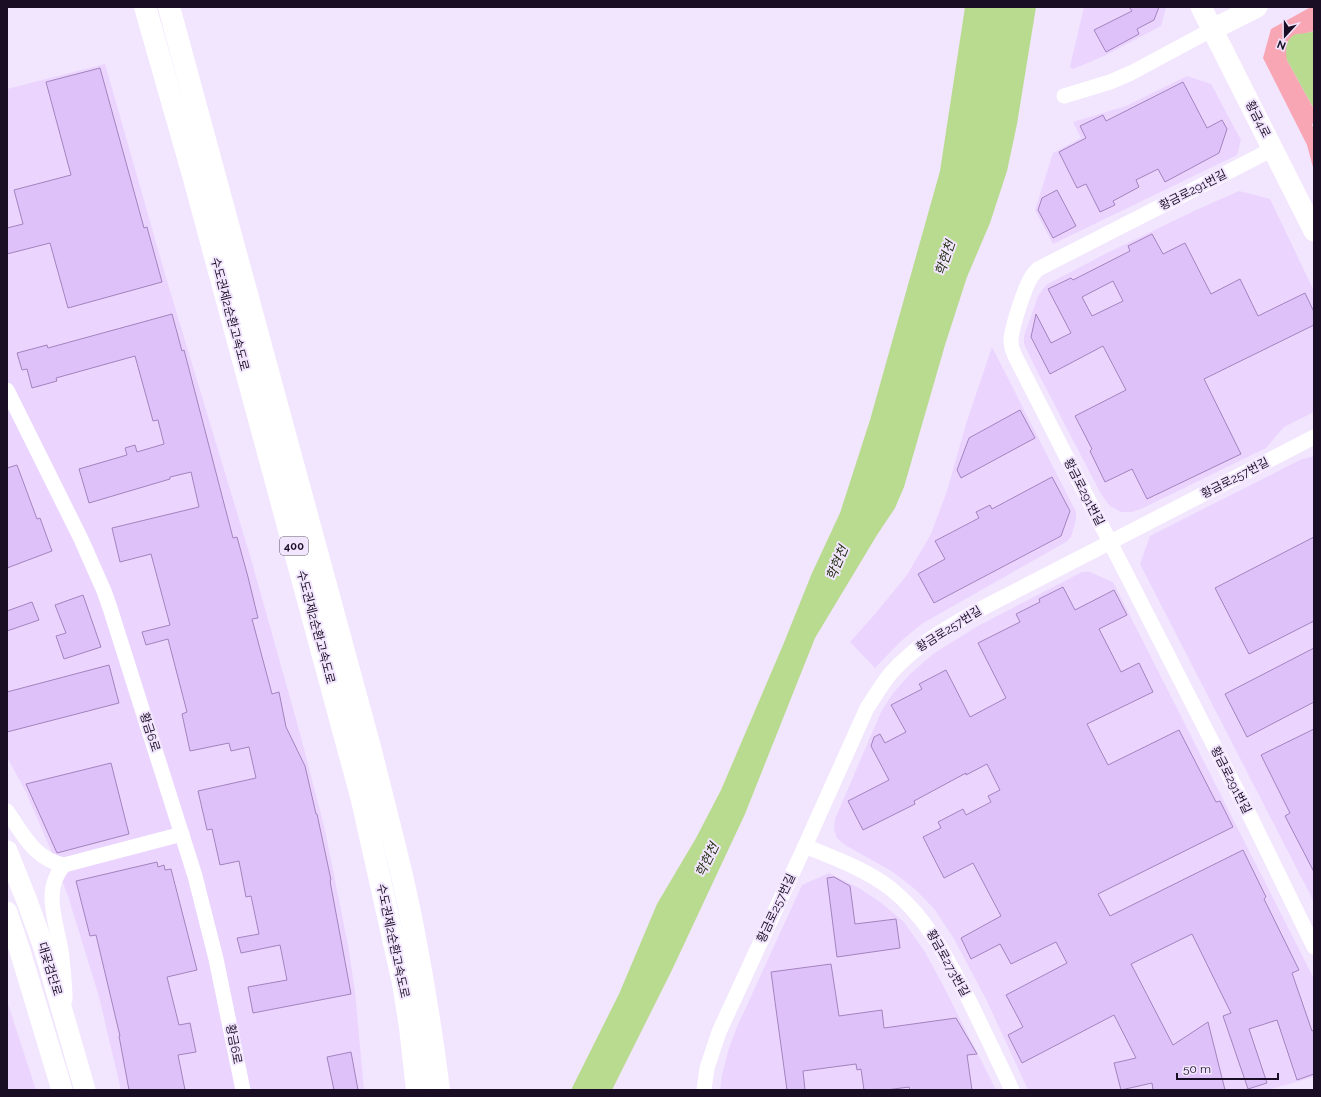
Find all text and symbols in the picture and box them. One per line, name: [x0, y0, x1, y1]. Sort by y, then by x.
north arrow: [1265, 16, 1305, 56]
text: N: [1275, 37, 1288, 52]
street label: 황금4로: [1243, 98, 1273, 140]
street label: 황금로291번길: [1157, 167, 1229, 213]
water label: 학현천: [932, 238, 958, 277]
street label: 수도권제2순환고속도로: [208, 256, 252, 372]
street label: 황금로257번길: [1199, 455, 1271, 501]
street label: 황금로291번길: [1061, 456, 1107, 528]
road number: 400: [280, 537, 308, 555]
water label: 학현천: [823, 543, 851, 582]
street label: 수도권제2순환고속도로: [294, 569, 338, 685]
street label: 황금로257번길: [914, 603, 984, 655]
street label: 황금6로: [137, 711, 163, 753]
street label: 황금로291번길: [1208, 744, 1254, 816]
water label: 학현천: [692, 840, 722, 879]
street label: 황금로257번길: [754, 871, 798, 945]
street label: 수도권제2순환고속도로: [374, 882, 412, 1000]
street label: 황금로273번길: [924, 927, 972, 999]
street label: 대곶검단로: [35, 941, 65, 997]
street label: 황금6로: [223, 1023, 245, 1065]
scale bar: [1177, 1055, 1278, 1081]
text: 50 m: [1183, 1062, 1211, 1076]

